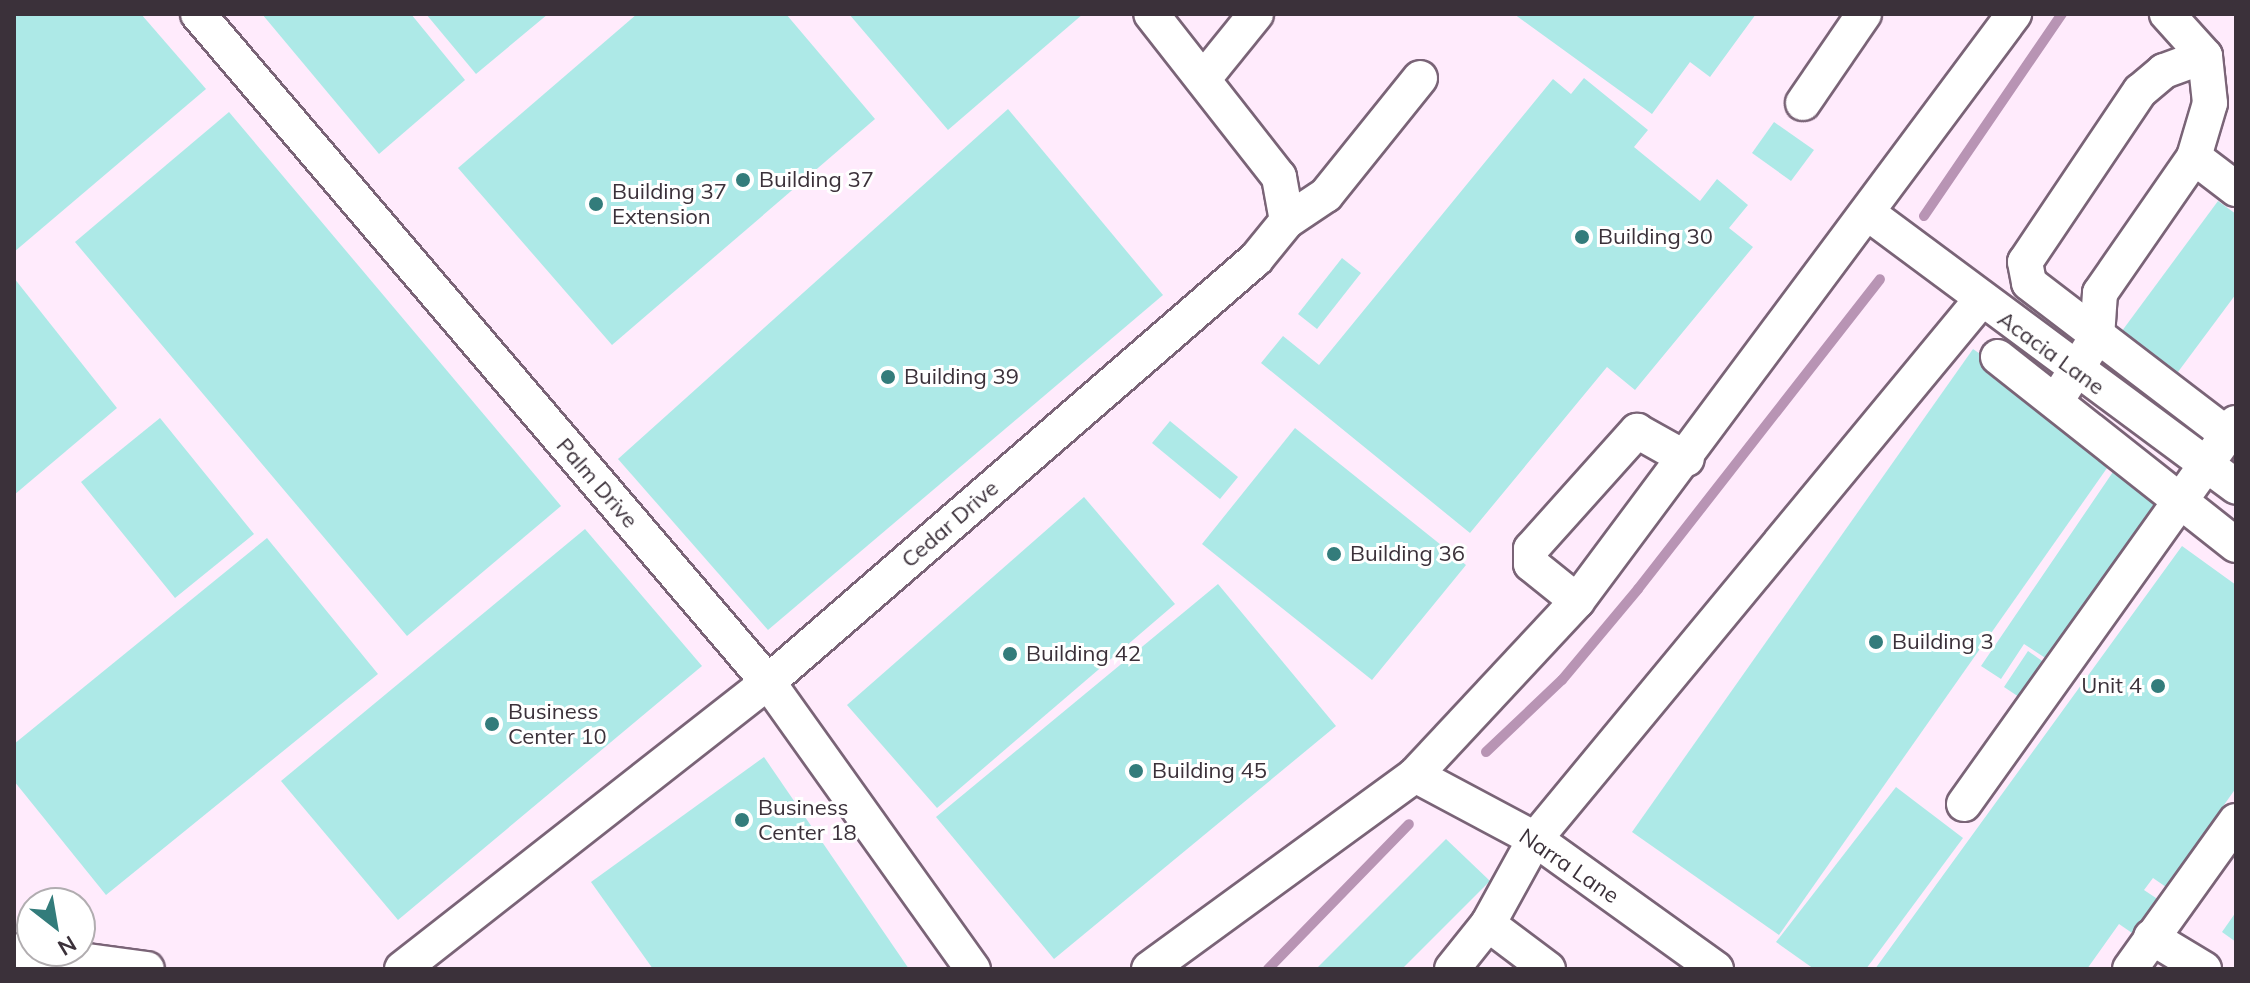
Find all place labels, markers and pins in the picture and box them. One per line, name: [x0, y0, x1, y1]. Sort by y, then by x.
place label: Building 37: [759, 167, 874, 193]
marker: Building 37: [734, 171, 752, 189]
place label: Building 37 Extension: [612, 178, 727, 230]
marker: Building 37 Extension: [587, 195, 605, 213]
place label: Building 30: [1598, 224, 1713, 250]
marker: Building 30: [1573, 228, 1591, 246]
place label: Building 39: [904, 364, 1019, 390]
marker: Building 39: [879, 368, 897, 386]
place label: Building 36: [1350, 541, 1465, 567]
marker: Building 36: [1325, 545, 1343, 563]
place label: Building 3: [1892, 629, 1994, 655]
marker: Building 3: [1867, 633, 1885, 651]
place label: Building 42: [1026, 641, 1141, 667]
marker: Building 42: [1001, 645, 1019, 663]
place label: Unit 4: [2081, 673, 2142, 699]
marker: Unit 4: [2149, 677, 2167, 695]
place label: Business Center 10: [508, 698, 607, 750]
marker: Business Center 10: [483, 715, 501, 733]
place label: Building 45: [1152, 758, 1267, 784]
marker: Building 45: [1127, 762, 1145, 780]
place label: Business Center 18: [758, 794, 857, 846]
marker: Business Center 18: [733, 811, 751, 829]

